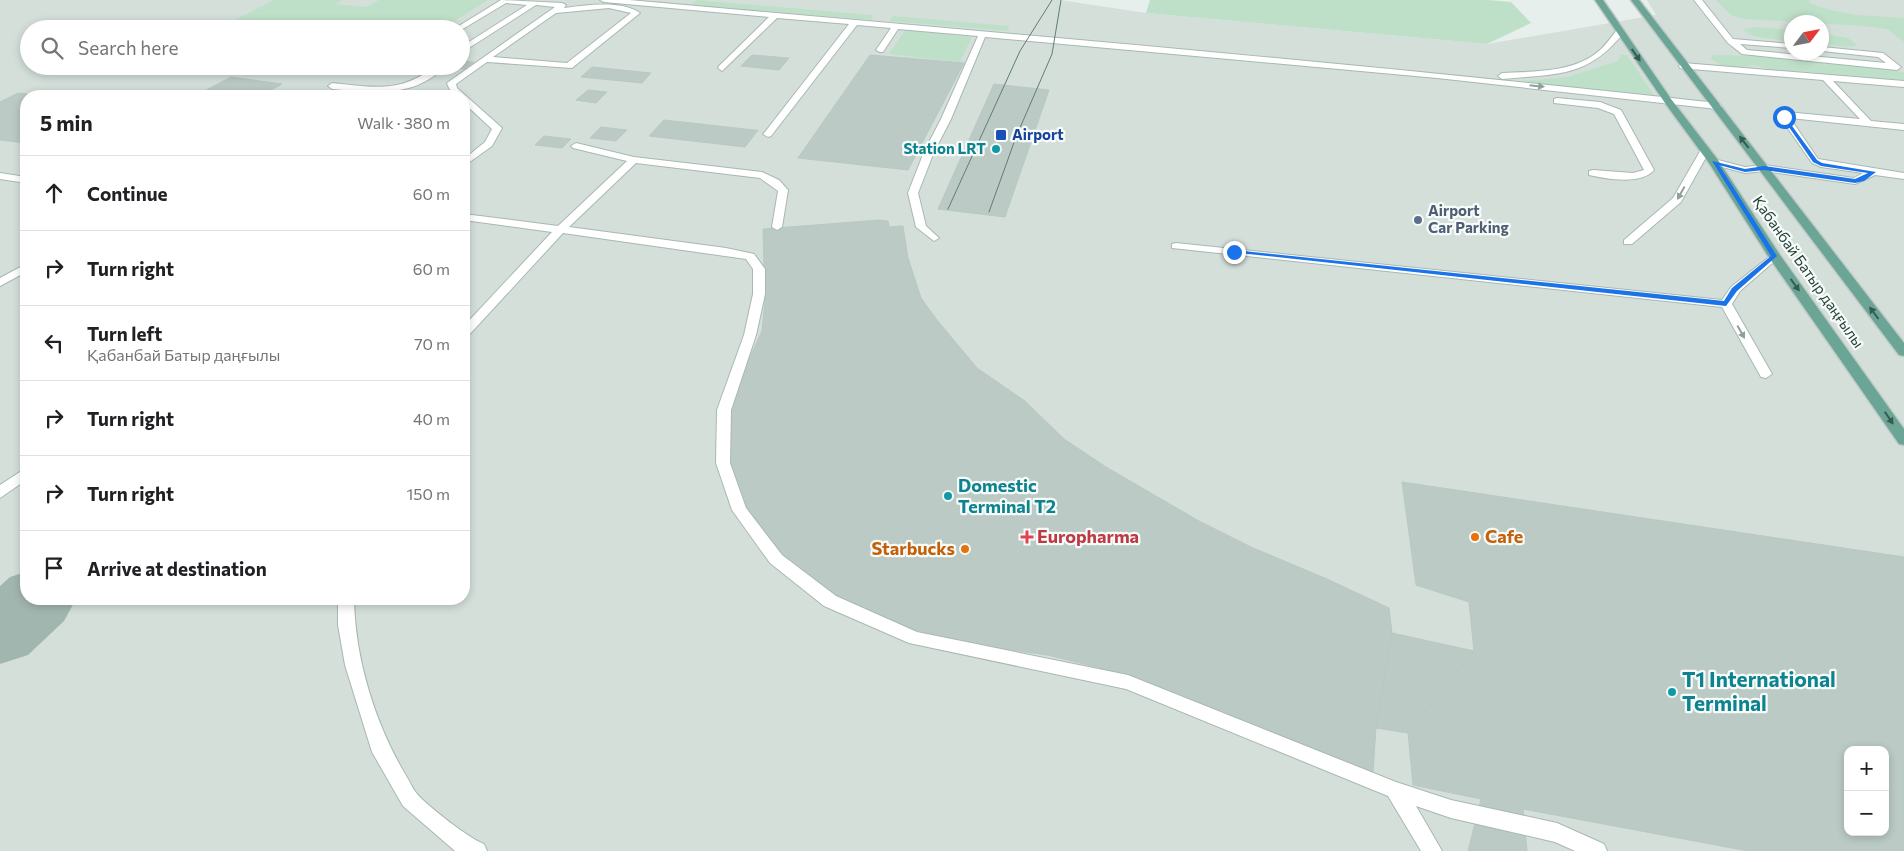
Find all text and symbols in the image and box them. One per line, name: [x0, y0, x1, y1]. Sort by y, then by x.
north arrow: [1784, 15, 1829, 60]
search box: [20, 20, 470, 75]
icon: search: [38, 34, 66, 62]
text: Search here: [78, 36, 178, 59]
one-way arrow: [1631, 48, 1641, 62]
one-way arrow: [1530, 82, 1546, 90]
route start: [1773, 106, 1796, 129]
text: 5 min: [40, 110, 93, 135]
text: Walk · 380 m: [357, 113, 450, 132]
place label: Airport: [1012, 125, 1064, 143]
marker: Airport: [994, 128, 1008, 142]
one-way arrow: [1738, 136, 1749, 149]
place label: Station LRT: [903, 139, 986, 157]
marker: Station LRT: [990, 143, 1002, 155]
icon: ahead: [40, 179, 68, 207]
text: Continue: [87, 182, 167, 205]
text: 60 m: [413, 184, 450, 203]
one-way arrow: [1677, 186, 1686, 199]
street label: Қабанбай Батыр даңғылы: [1749, 192, 1868, 351]
place label: Airport Car Parking: [1428, 201, 1509, 236]
marker: Airport Car Parking: [1412, 214, 1424, 226]
route end: [1223, 241, 1246, 264]
icon: right: [40, 254, 68, 282]
text: Turn right: [87, 257, 174, 280]
text: 60 m: [413, 259, 450, 278]
one-way arrow: [1790, 278, 1800, 292]
one-way arrow: [1869, 307, 1880, 320]
text: Turn left: [87, 322, 162, 345]
one-way arrow: [1737, 326, 1746, 339]
icon: left: [40, 329, 68, 357]
text: 70 m: [414, 334, 450, 353]
text: Қабанбай Батыр даңғылы: [87, 345, 280, 364]
icon: right: [40, 404, 68, 432]
text: Turn right: [87, 407, 174, 430]
text: 40 m: [413, 409, 450, 428]
one-way arrow: [1884, 411, 1894, 424]
place label: Domestic Terminal T2: [958, 474, 1056, 517]
icon: right: [40, 479, 68, 507]
text: Turn right: [87, 482, 174, 505]
text: 150 m: [407, 484, 450, 503]
marker: Domestic Terminal T2: [942, 490, 954, 502]
place label: Europharma: [1037, 525, 1139, 547]
place label: Cafe: [1485, 525, 1523, 547]
marker: Europharma: [1021, 531, 1033, 543]
marker: Cafe: [1469, 531, 1481, 543]
place label: Starbucks: [871, 537, 955, 559]
marker: Starbucks: [959, 543, 971, 555]
icon: arrive: [40, 554, 68, 582]
text: Arrive at destination: [87, 557, 267, 580]
place label: T1 International Terminal: [1682, 666, 1836, 715]
marker: T1 International Terminal: [1666, 686, 1678, 698]
map controls: [1844, 746, 1889, 836]
button: +: [1844, 746, 1889, 791]
button: −: [1844, 791, 1889, 836]

